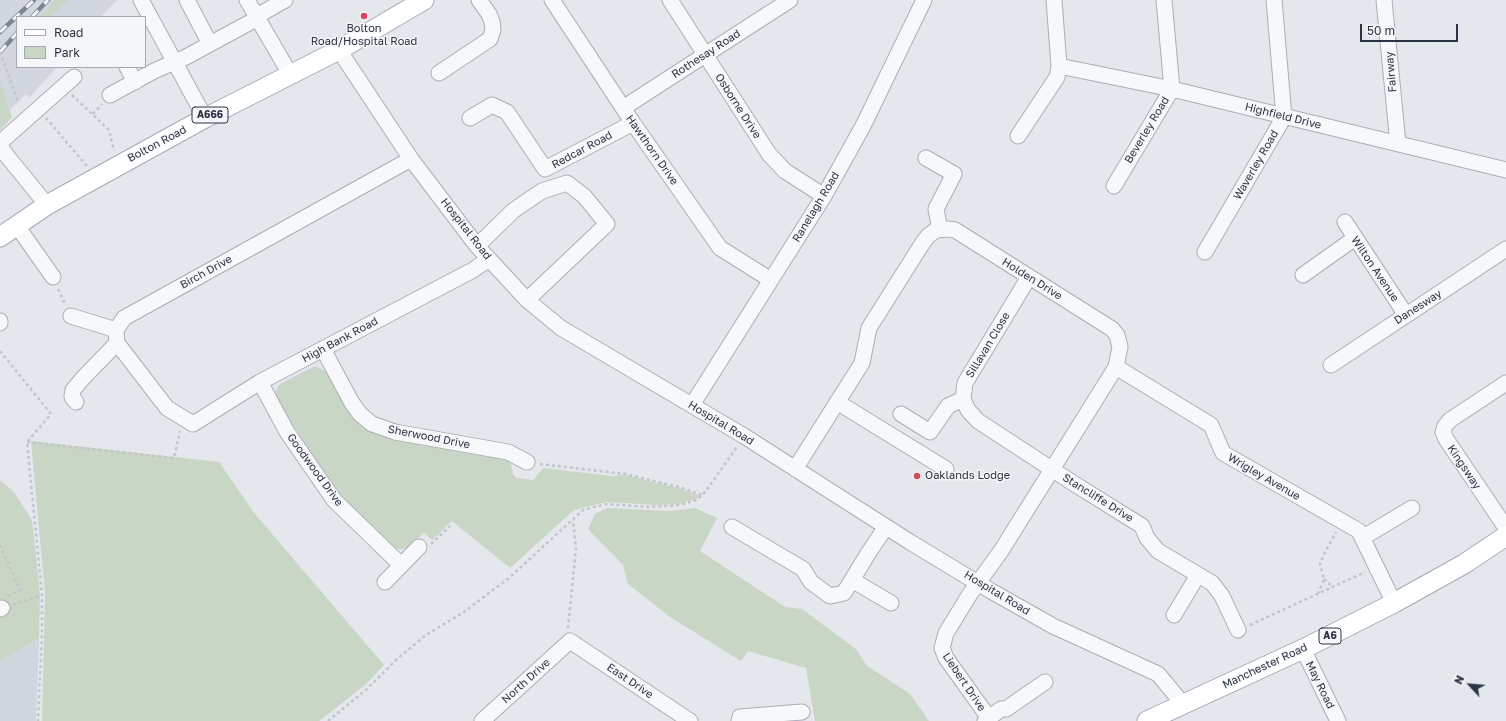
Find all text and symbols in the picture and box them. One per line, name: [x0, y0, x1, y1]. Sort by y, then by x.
marker: Bolton Road/Hospital Road: [359, 11, 369, 21]
legend: [16, 16, 146, 68]
scale bar: [1362, 16, 1460, 42]
place label: Bolton Road/Hospital Road: [311, 22, 417, 48]
text: 50 m: [1367, 23, 1395, 38]
text: Road: [54, 25, 83, 40]
street label: Rothesay Road: [669, 27, 743, 81]
text: Park: [54, 45, 80, 60]
street label: Fairway: [1383, 51, 1399, 93]
street label: Osborne Drive: [712, 71, 764, 141]
street label: Beverley Road: [1122, 94, 1172, 166]
street label: Highfield Drive: [1243, 100, 1323, 132]
road number: A666: [192, 107, 228, 123]
street label: Hawthorn Drive: [623, 112, 681, 188]
street label: Bolton Road: [125, 123, 189, 165]
street label: Waverley Road: [1231, 128, 1281, 202]
street label: Redcar Road: [549, 129, 615, 171]
street label: Ranelagh Road: [790, 169, 842, 245]
street label: Hospital Road: [438, 196, 494, 262]
street label: Wilton Avenue: [1348, 234, 1402, 304]
street label: Birch Drive: [178, 252, 234, 292]
street label: Holden Drive: [1000, 255, 1064, 303]
street label: Danesway: [1392, 287, 1444, 327]
street label: Sillavan Close: [963, 310, 1013, 380]
street label: High Bank Road: [300, 314, 380, 366]
street label: Hospital Road: [686, 398, 756, 448]
street label: Sherwood Drive: [387, 423, 471, 451]
street label: Goodwood Drive: [284, 431, 346, 509]
street label: Kingsway: [1444, 442, 1484, 492]
street label: Wrigley Avenue: [1225, 451, 1303, 503]
place label: Oaklands Lodge: [925, 469, 1010, 483]
marker: Oaklands Lodge: [912, 471, 922, 481]
street label: Stancliffe Drive: [1060, 471, 1136, 525]
street label: Hospital Road: [962, 568, 1032, 618]
road number: A6: [1319, 628, 1341, 644]
street label: Manchester Road: [1220, 641, 1310, 691]
street label: Liebert Drive: [940, 650, 988, 714]
street label: North Drive: [499, 656, 553, 706]
street label: May Road: [1303, 659, 1337, 711]
street label: East Drive: [604, 661, 656, 701]
north arrow: [1450, 665, 1490, 705]
text: N: [1451, 673, 1466, 686]

